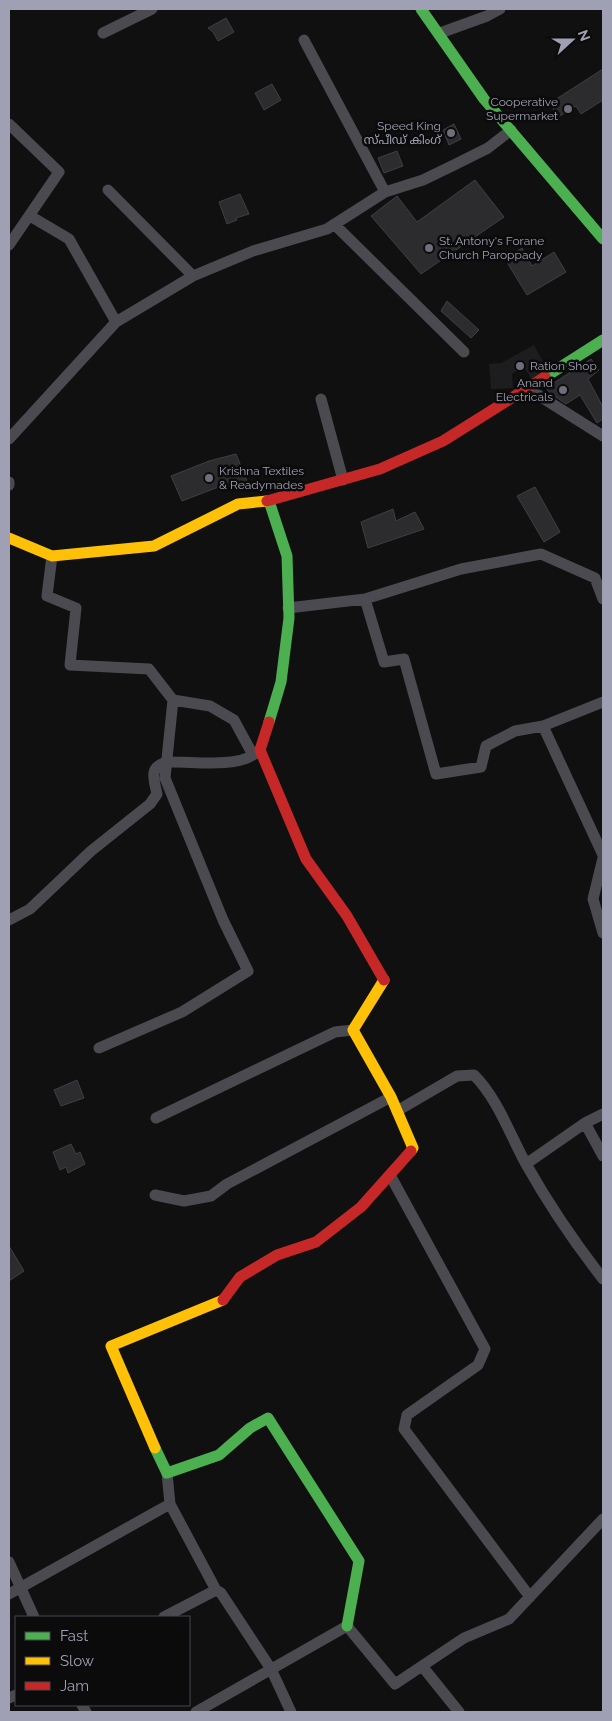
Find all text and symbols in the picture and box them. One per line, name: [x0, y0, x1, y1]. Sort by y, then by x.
north arrow: [547, 15, 597, 65]
text: N: [575, 27, 594, 43]
place label: Cooperative Supermarket: [486, 95, 558, 123]
marker: Cooperative Supermarket: [562, 103, 574, 115]
place label: Speed King സ്പീഡ് കിംഗ്: [364, 119, 442, 147]
marker: Speed King സ്പീഡ് കിംഗ്: [445, 127, 457, 139]
place label: St. Antony's Forane Church Paroppady: [439, 234, 544, 262]
marker: St. Antony's Forane Church Paroppady: [423, 242, 435, 254]
place label: Ration Shop: [530, 359, 597, 373]
marker: Ration Shop: [514, 360, 526, 372]
place label: Anand Electricals: [496, 376, 553, 404]
marker: Anand Electricals: [557, 384, 569, 396]
place label: Krishna Textiles & Readymades: [219, 464, 304, 492]
marker: Krishna Textiles & Readymades: [203, 472, 215, 484]
legend: [15, 1616, 190, 1706]
text: Fast: [60, 1627, 88, 1645]
text: Slow: [60, 1652, 94, 1670]
text: Jam: [60, 1677, 89, 1695]

